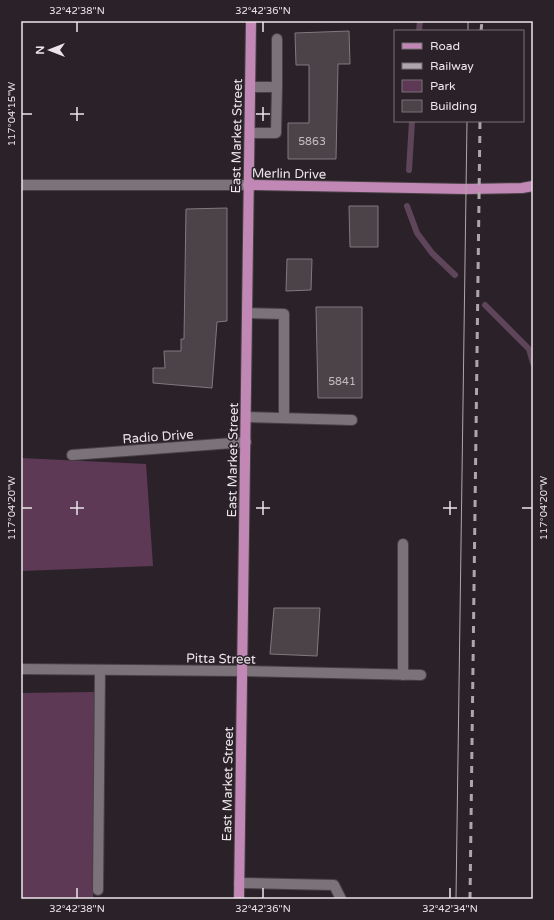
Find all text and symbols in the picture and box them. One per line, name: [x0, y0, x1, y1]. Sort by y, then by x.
text: 32°42'38"N: [49, 5, 105, 17]
text: 32°42'36"N: [235, 5, 291, 17]
north arrow: [30, 30, 70, 70]
legend: [394, 30, 524, 122]
text: Road: [430, 39, 460, 53]
text: N: [34, 46, 47, 54]
text: Railway: [430, 59, 474, 73]
street label: East Market Street: [228, 78, 246, 194]
text: Park: [430, 79, 456, 93]
text: 117°04'15"W: [6, 82, 18, 146]
text: Building: [430, 99, 477, 113]
house number: 5863: [298, 135, 326, 148]
street label: Merlin Drive: [252, 165, 326, 183]
house number: 5841: [328, 375, 356, 388]
street label: East Market Street: [224, 402, 242, 518]
street label: Radio Drive: [122, 427, 194, 447]
text: 117°04'20"W: [6, 476, 18, 540]
text: 117°04'20"W: [538, 476, 550, 540]
street label: Pitta Street: [186, 650, 256, 668]
street label: East Market Street: [219, 726, 237, 842]
text: 32°42'38"N: [49, 903, 105, 915]
text: 32°42'36"N: [235, 903, 291, 915]
text: 32°42'34"N: [422, 903, 478, 915]

